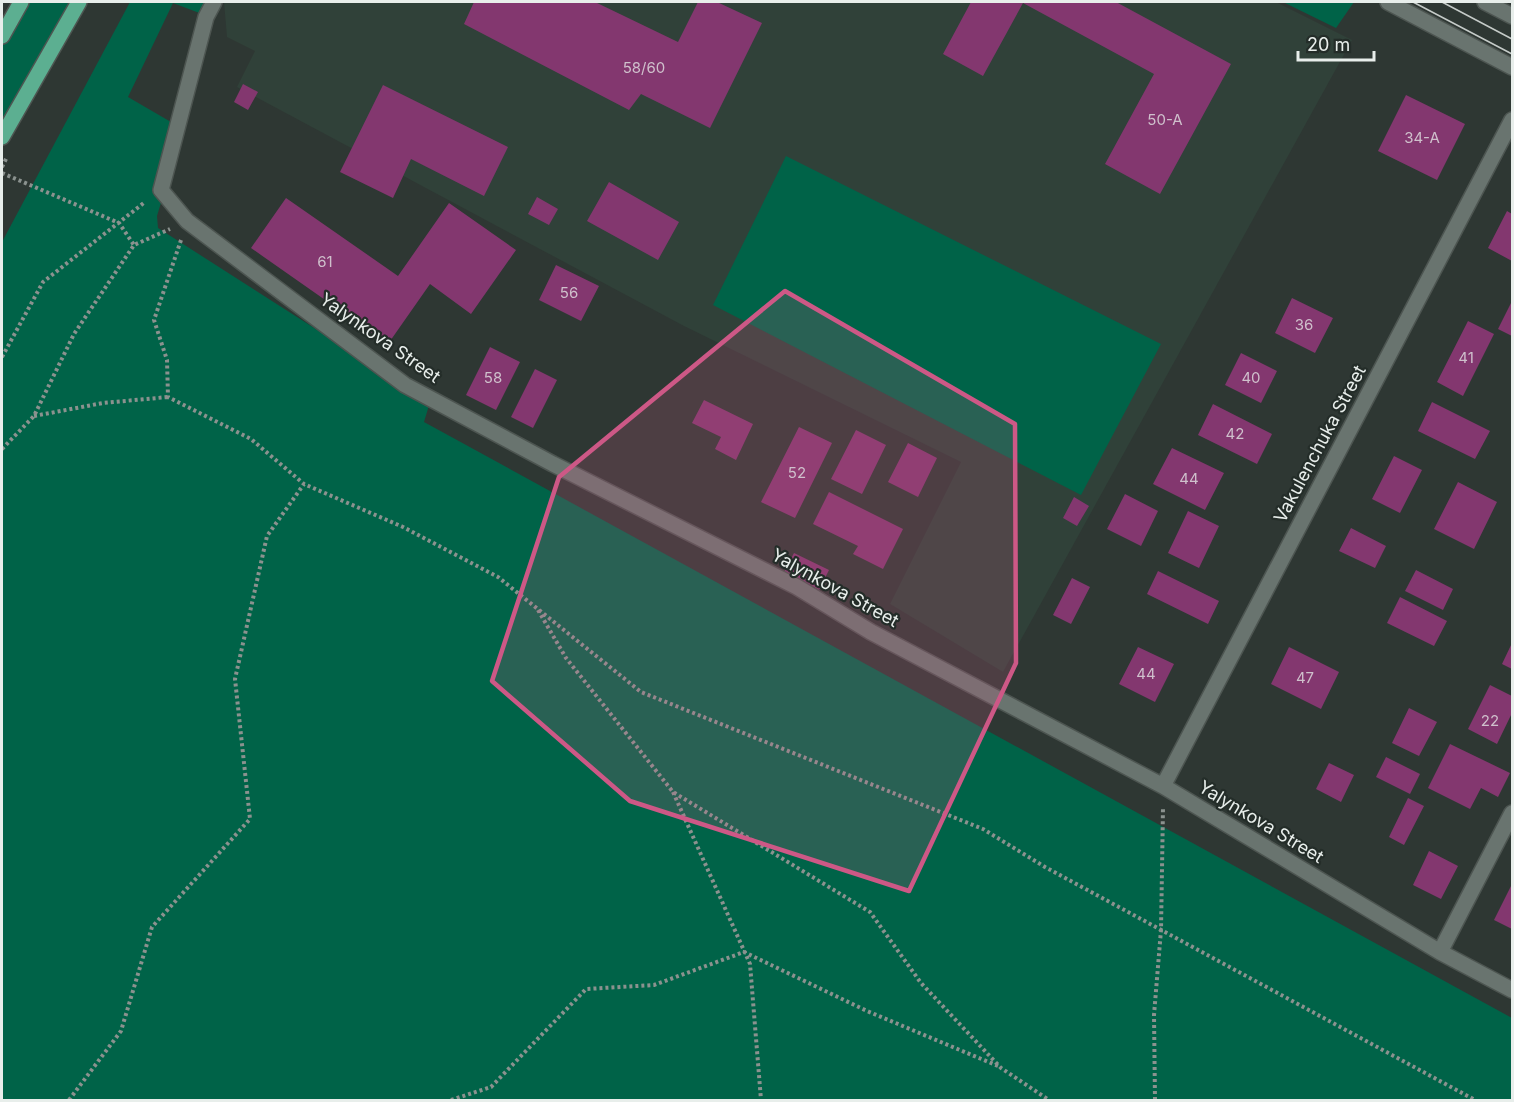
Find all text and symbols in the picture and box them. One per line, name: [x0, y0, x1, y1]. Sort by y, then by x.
scale bar: [1298, 24, 1374, 62]
text: 20 m: [1307, 34, 1350, 55]
house number: 58/60: [623, 58, 665, 77]
house number: 50-А: [1147, 110, 1183, 129]
house number: 34-А: [1404, 128, 1440, 147]
house number: 61: [317, 252, 333, 271]
house number: 56: [560, 283, 578, 302]
street label: Yalynkova Street: [316, 288, 445, 387]
house number: 36: [1295, 315, 1313, 334]
house number: 41: [1458, 348, 1474, 367]
street label: Vakulenchuka Street: [1269, 361, 1370, 526]
house number: 58: [484, 368, 502, 387]
house number: 40: [1241, 368, 1261, 387]
house number: 42: [1226, 424, 1244, 443]
house number: 52: [788, 463, 806, 482]
house number: 44: [1179, 469, 1199, 488]
street label: Yalynkova Street: [768, 544, 903, 631]
house number: 44: [1136, 664, 1156, 683]
house number: 47: [1296, 668, 1314, 687]
house number: 22: [1481, 711, 1499, 730]
street label: Yalynkova Street: [1195, 776, 1328, 867]

